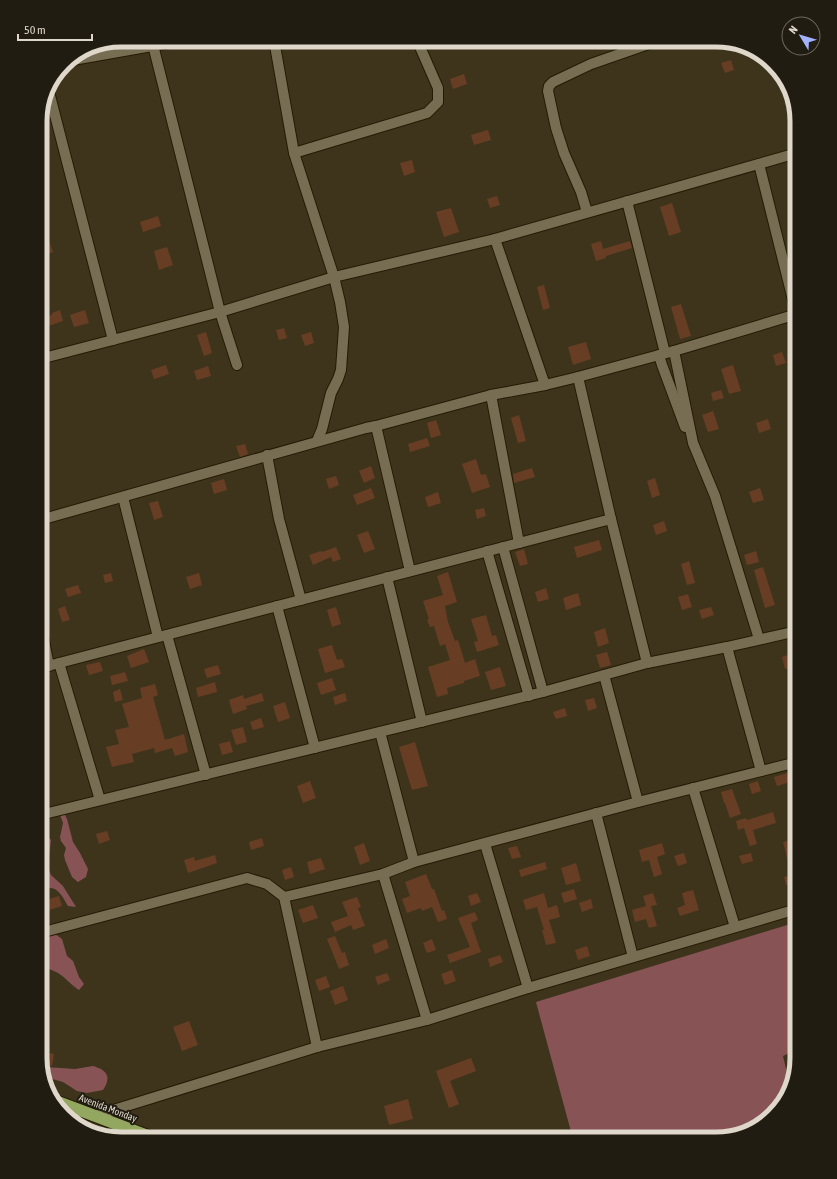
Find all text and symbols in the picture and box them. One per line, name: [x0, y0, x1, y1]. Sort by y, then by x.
scale bar: [18, 16, 92, 42]
north arrow: [781, 16, 821, 56]
text: 50 m: [24, 23, 46, 37]
text: N: [786, 24, 800, 36]
street label: Avenida Monday: [77, 1092, 139, 1124]

